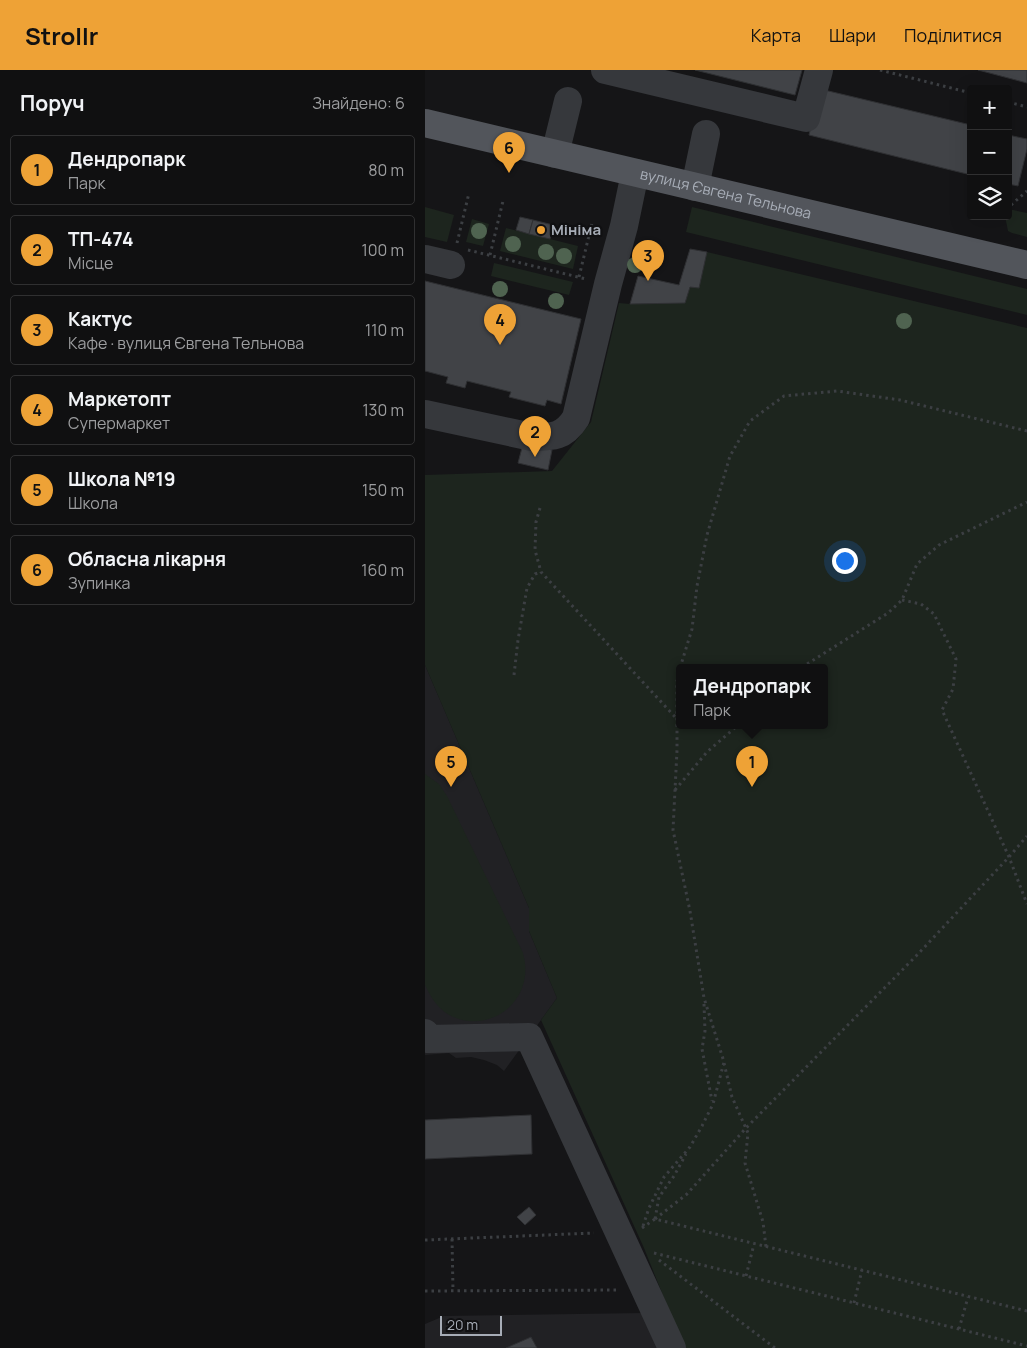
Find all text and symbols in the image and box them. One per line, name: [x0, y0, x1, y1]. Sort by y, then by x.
text: Strollr: [25, 19, 98, 52]
text: Карта: [751, 23, 801, 47]
text: Шари: [829, 23, 876, 47]
text: Поділитися: [904, 23, 1002, 47]
map controls: [967, 85, 1012, 220]
button: +: [967, 85, 1012, 130]
text: Поруч: [20, 89, 85, 117]
text: Знайдено: 6: [312, 92, 405, 114]
button: −: [967, 130, 1012, 175]
pin: 6: [493, 132, 525, 173]
text: Дендропарк: [68, 146, 185, 172]
text: 1: [33, 159, 41, 181]
text: 80 m: [368, 159, 404, 181]
street label: вулиця Євгена Тельнова: [638, 163, 814, 224]
text: Парк: [68, 172, 105, 194]
button: layers: [967, 175, 1012, 220]
place label: Мініма: [551, 219, 601, 240]
marker: Мініма: [535, 224, 547, 236]
text: ТП-474: [68, 226, 134, 252]
text: 2: [32, 239, 42, 261]
text: 100 m: [361, 239, 404, 261]
pin: 3: [632, 240, 664, 281]
text: Місце: [68, 252, 113, 274]
pin: 4: [484, 304, 516, 345]
text: Кактус: [68, 306, 132, 332]
text: 3: [32, 319, 42, 341]
text: 110 m: [365, 319, 404, 341]
text: Кафе · вулиця Євгена Тельнова: [68, 332, 304, 354]
text: Маркетопт: [68, 386, 171, 412]
text: 4: [32, 399, 42, 421]
text: 130 m: [362, 399, 404, 421]
text: Супермаркет: [68, 412, 170, 434]
pin: 2: [519, 416, 551, 457]
text: Школа №19: [68, 466, 176, 492]
text: 5: [32, 479, 42, 501]
text: 150 m: [362, 479, 404, 501]
text: Школа: [68, 492, 118, 514]
text: Обласна лікарня: [68, 546, 226, 572]
your location: [832, 548, 858, 574]
text: 6: [32, 559, 42, 581]
text: 160 m: [361, 559, 404, 581]
text: Зупинка: [68, 572, 130, 594]
popup: [676, 664, 828, 729]
text: Дендропарк: [693, 673, 811, 699]
text: Парк: [693, 699, 731, 721]
pin: 5: [435, 746, 467, 787]
pin: 1: [736, 746, 768, 787]
scale bar: [440, 1313, 503, 1336]
text: 20 m: [447, 1315, 478, 1334]

